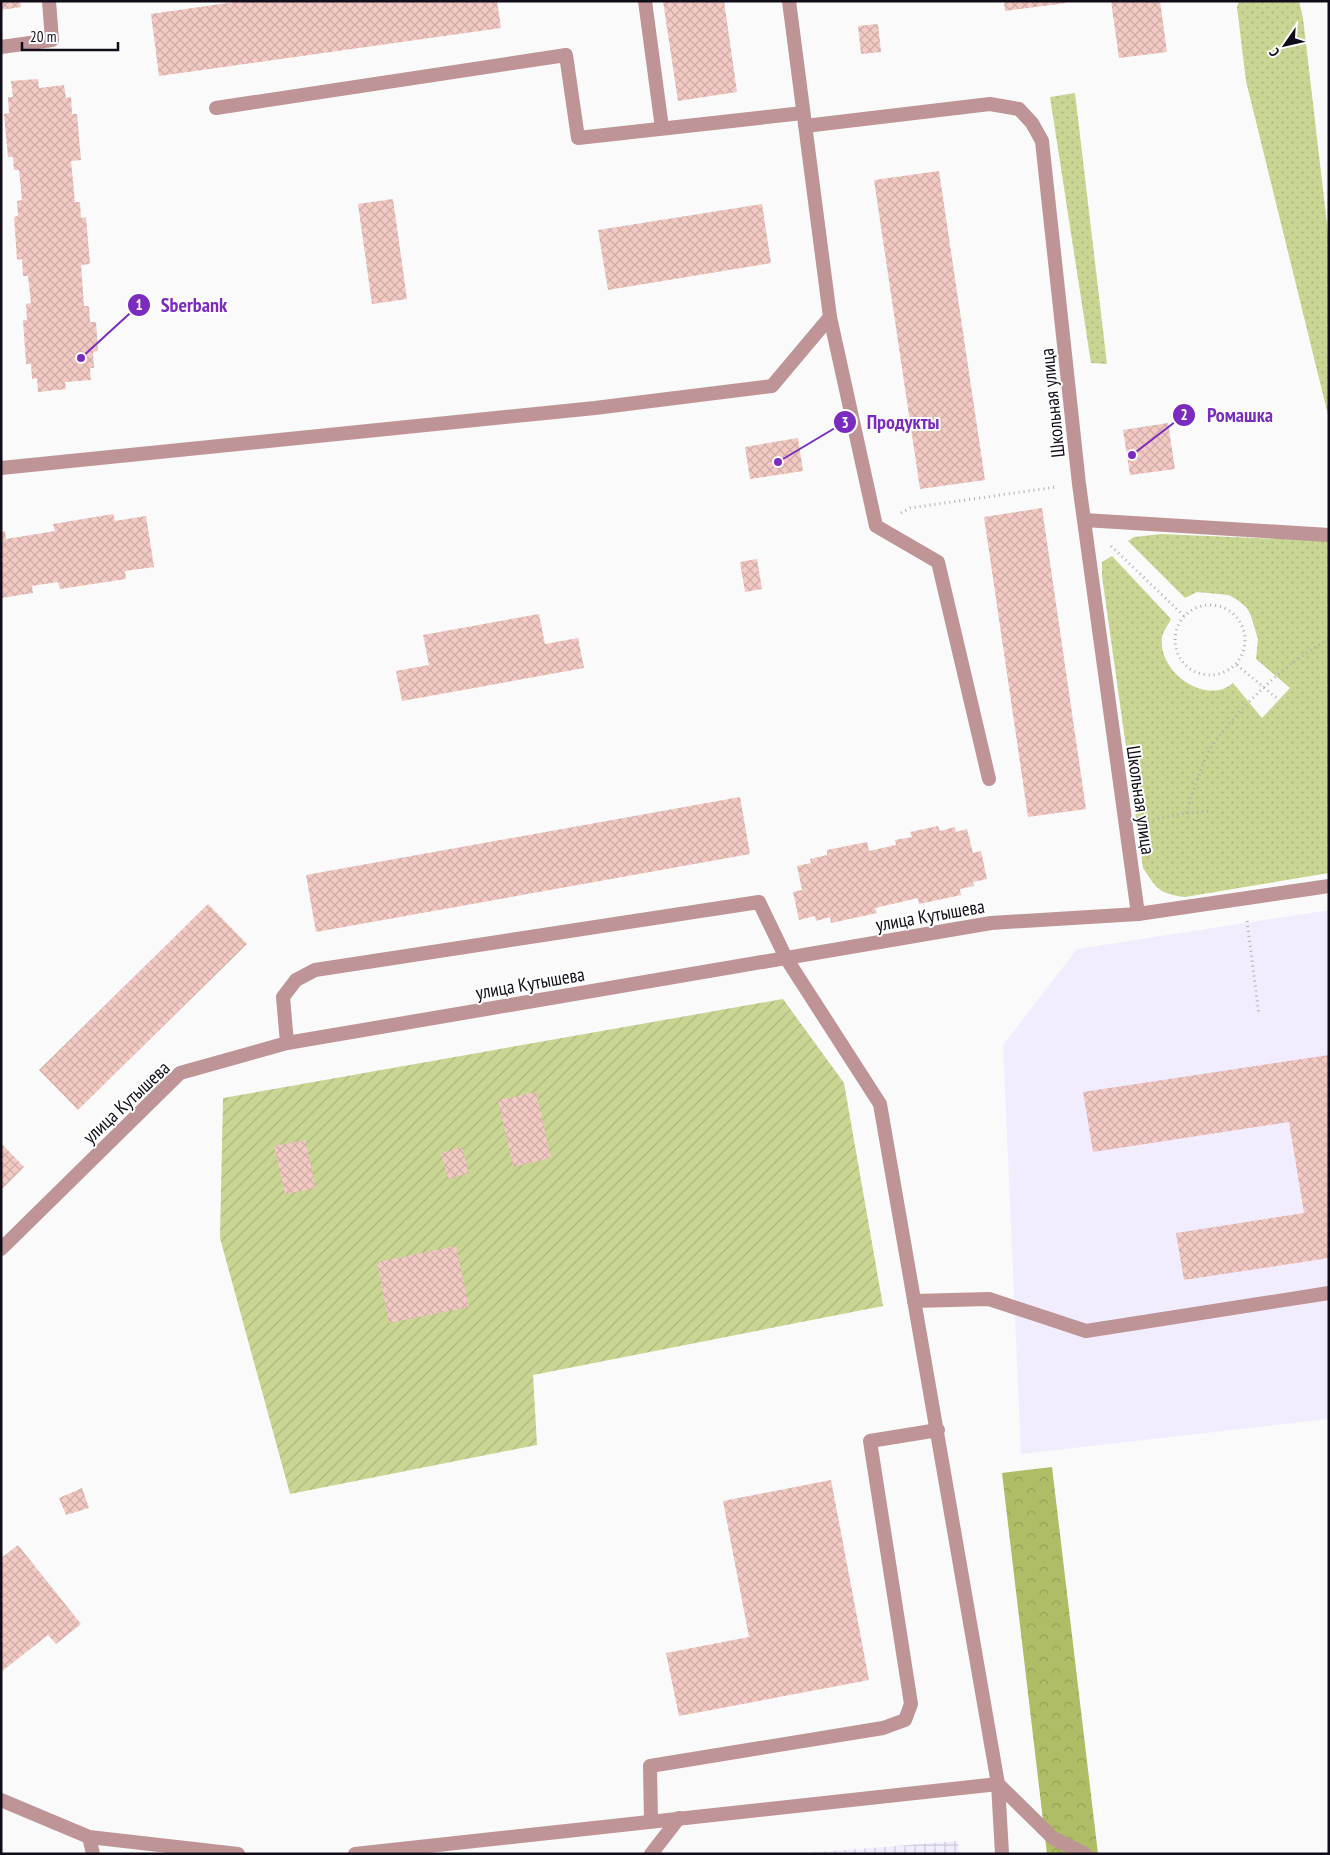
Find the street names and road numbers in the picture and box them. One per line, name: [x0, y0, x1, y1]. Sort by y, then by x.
street label: Школьная улица: [1034, 347, 1070, 459]
street label: Школьная улица: [1121, 744, 1161, 856]
street label: улица Кутышева: [874, 894, 986, 936]
street label: улица Кутышева: [474, 962, 586, 1004]
street label: улица Кутышева: [78, 1056, 174, 1148]

